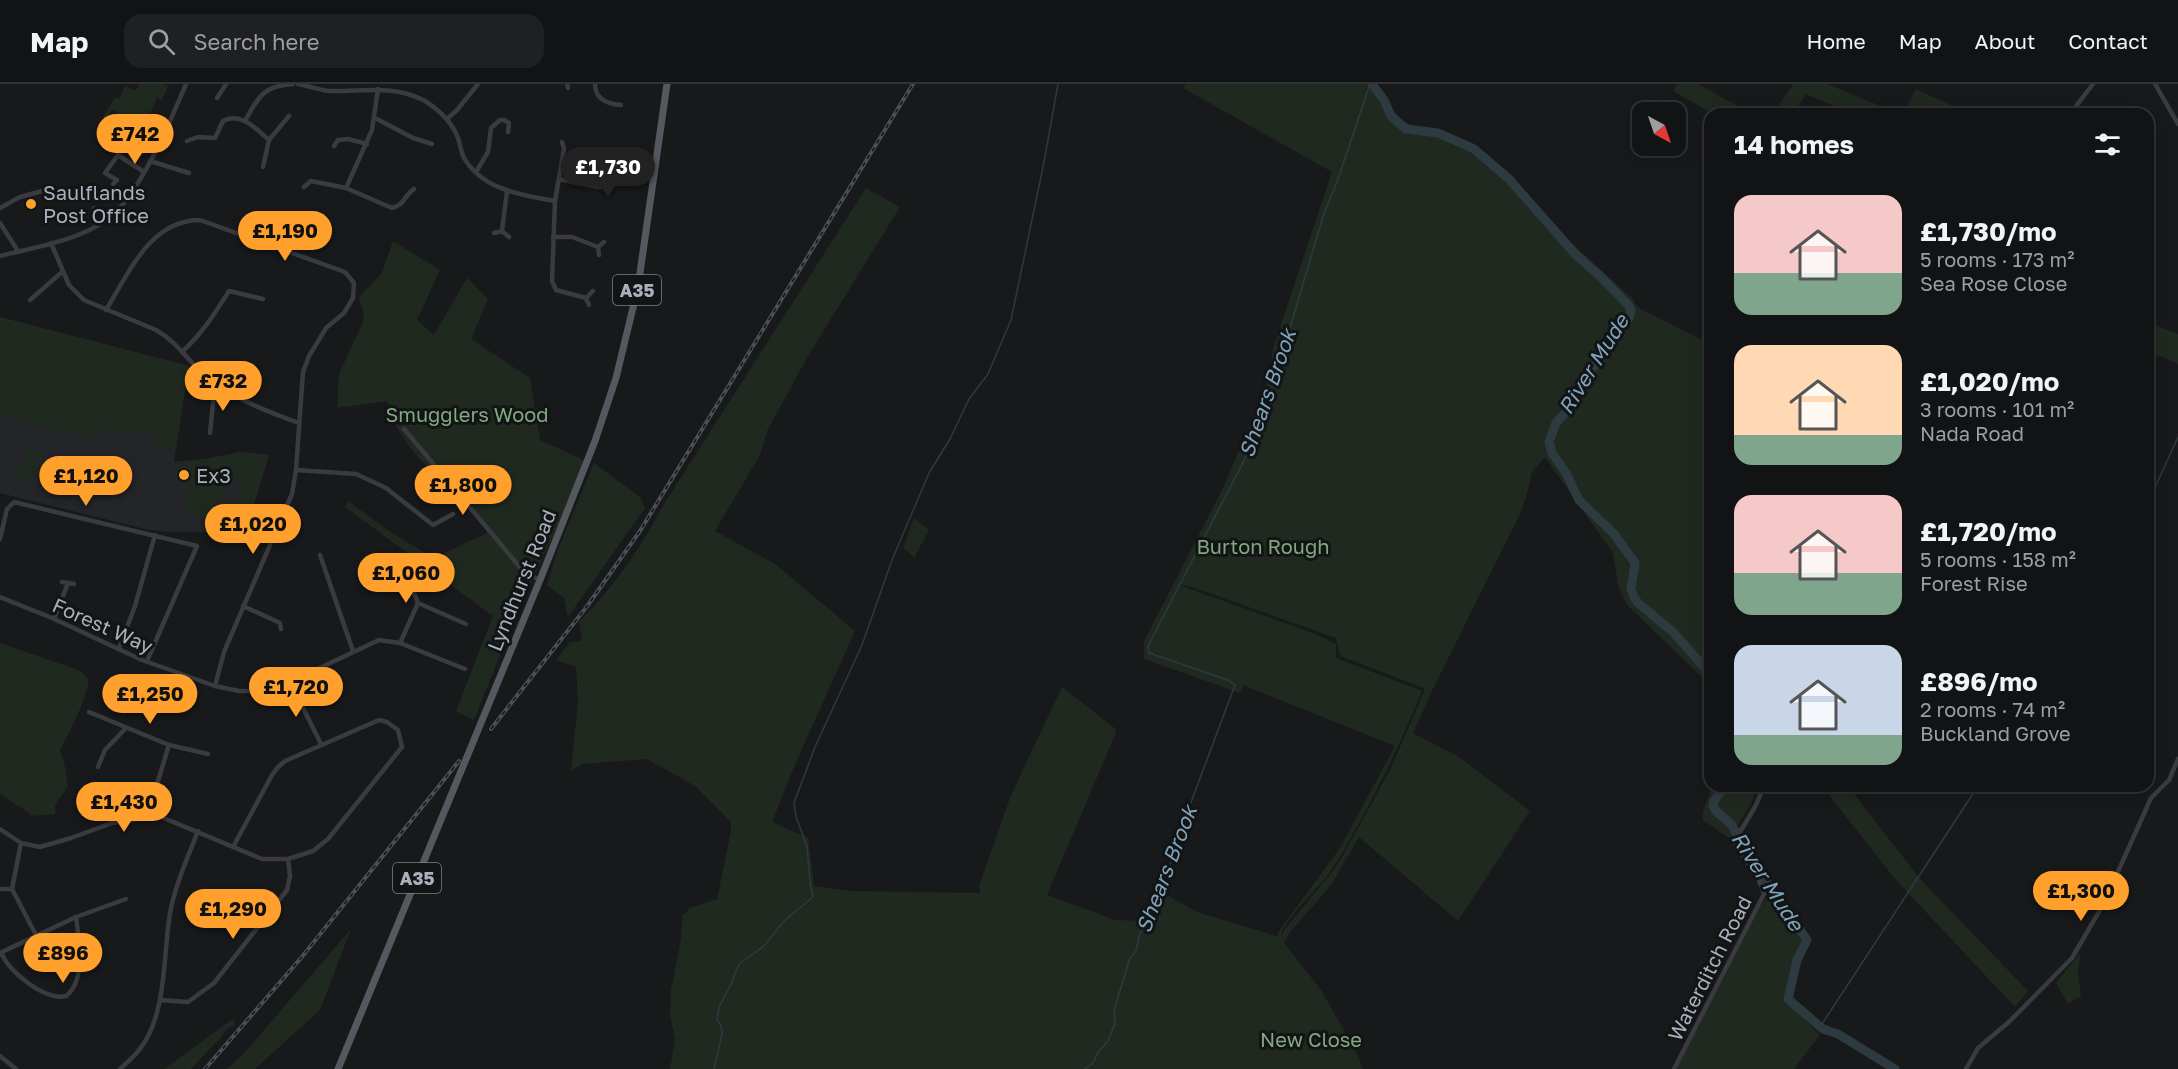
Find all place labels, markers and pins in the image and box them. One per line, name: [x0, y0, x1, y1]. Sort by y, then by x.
pin: £742: [99, 114, 171, 165]
pin: £1,730: [559, 147, 657, 198]
place label: Saulflands Post Office: [43, 180, 149, 227]
marker: Saulflands Post Office: [24, 197, 38, 211]
pin: £1,190: [236, 211, 334, 262]
pin: £732: [187, 361, 259, 412]
pin: £1,120: [37, 456, 135, 507]
place label: Ex3: [196, 463, 231, 487]
pin: £1,800: [414, 465, 512, 516]
marker: Ex3: [177, 468, 191, 482]
pin: £1,020: [204, 504, 302, 555]
pin: £1,060: [357, 553, 455, 604]
pin: £1,720: [247, 667, 345, 718]
pin: £1,250: [101, 674, 199, 725]
pin: £1,430: [75, 782, 173, 833]
pin: £1,300: [2032, 871, 2130, 922]
pin: £1,290: [184, 889, 282, 940]
pin: £896: [27, 933, 99, 984]

